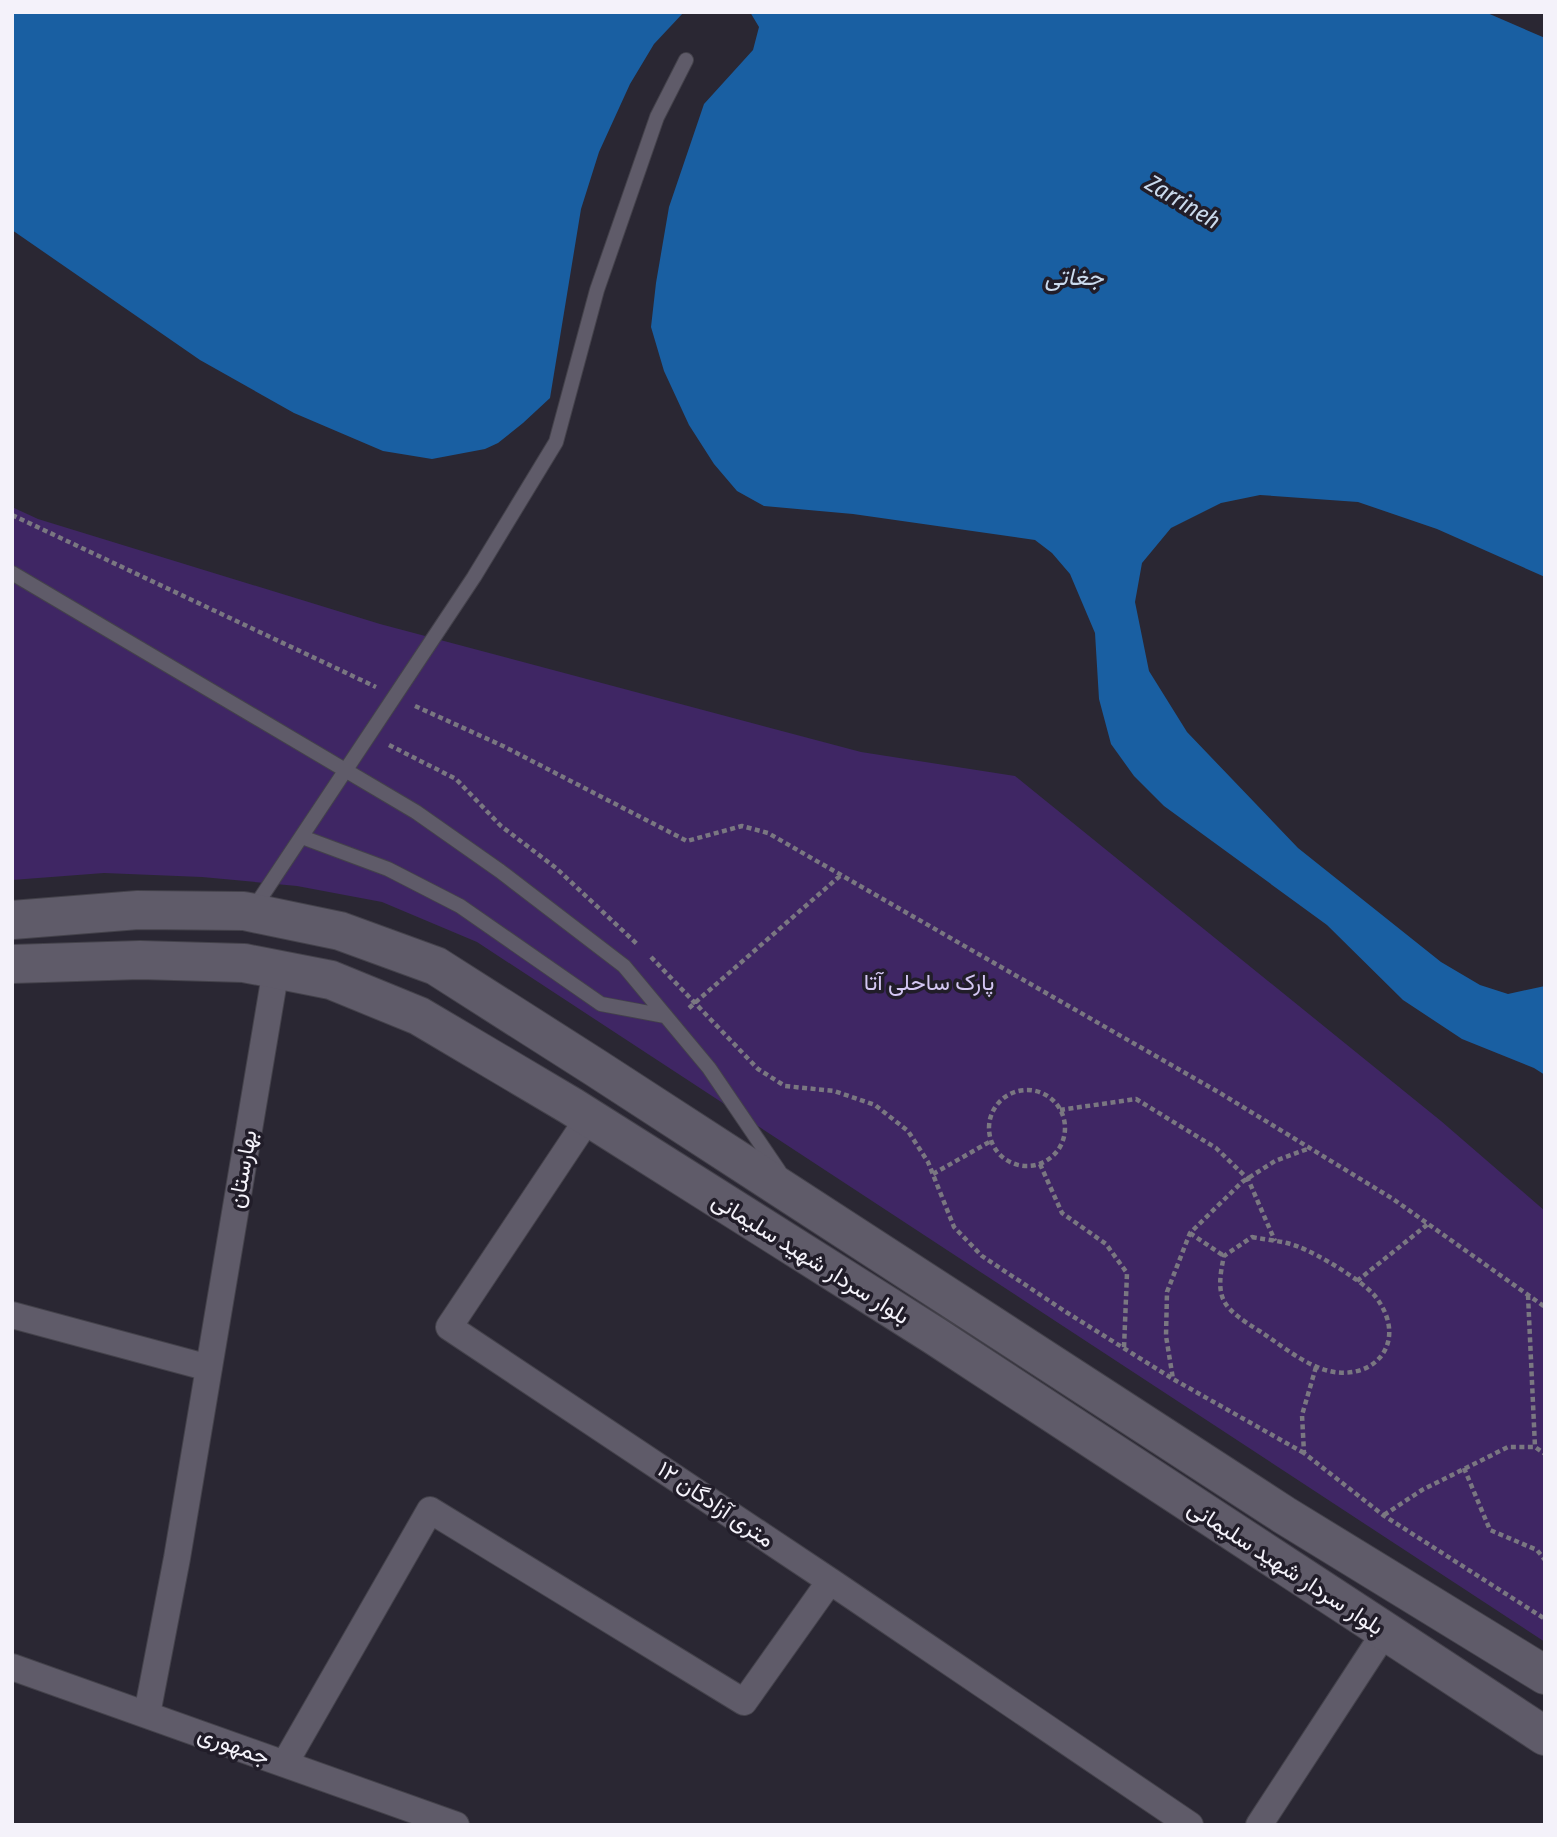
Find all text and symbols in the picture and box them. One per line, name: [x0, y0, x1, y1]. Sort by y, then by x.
water label: Zarrineh: [1140, 168, 1225, 235]
water label: جغاتی: [1044, 263, 1104, 292]
park label: پارک ساحلی آتا: [864, 968, 994, 998]
street label: بهارستان: [221, 1128, 264, 1210]
street label: بلوار سردار شهید سلیمانی: [706, 1186, 915, 1331]
street label: ۱۲ متری آزادگان: [652, 1455, 780, 1554]
street label: بلوار سردار شهید سلیمانی: [1182, 1493, 1389, 1642]
street label: جمهوری: [194, 1719, 274, 1772]

